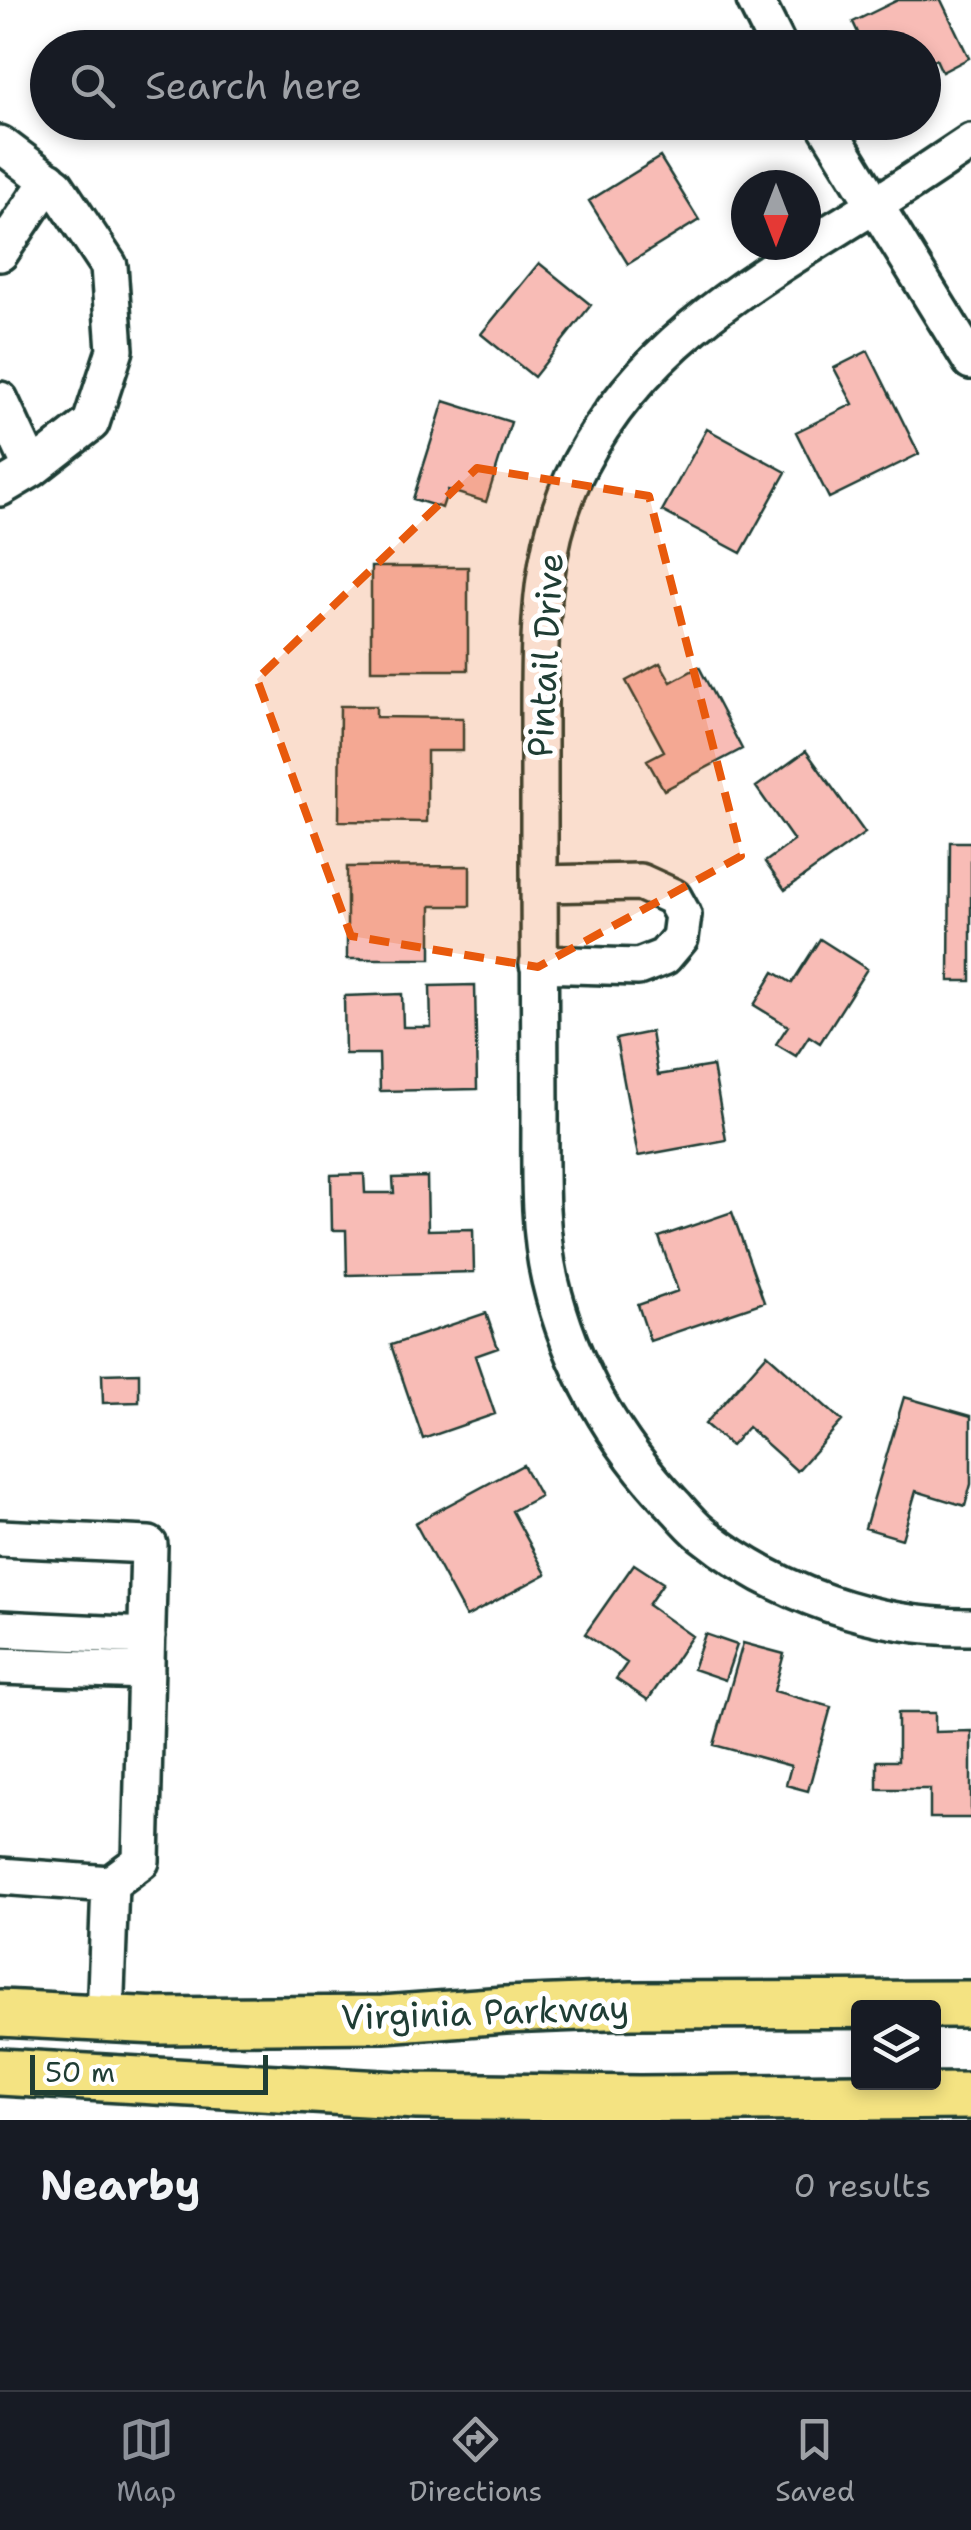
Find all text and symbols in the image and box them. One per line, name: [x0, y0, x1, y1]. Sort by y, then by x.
search box: [30, 30, 941, 140]
icon: search: [65, 58, 120, 113]
text: Search here: [145, 60, 362, 111]
north arrow: [731, 170, 821, 260]
street label: Pintail Drive: [516, 552, 574, 758]
street label: Virginia Parkway: [340, 1983, 630, 2041]
map controls: [851, 2000, 941, 2090]
button: layers: [851, 2000, 941, 2090]
scale bar: [30, 2050, 268, 2094]
text: 50 m: [45, 2053, 115, 2091]
text: Nearby: [40, 2157, 200, 2213]
text: 0 results: [794, 2164, 931, 2207]
tab: Map: [116, 2412, 176, 2510]
tab: Directions: [409, 2412, 542, 2510]
tab: Saved: [775, 2412, 855, 2510]

